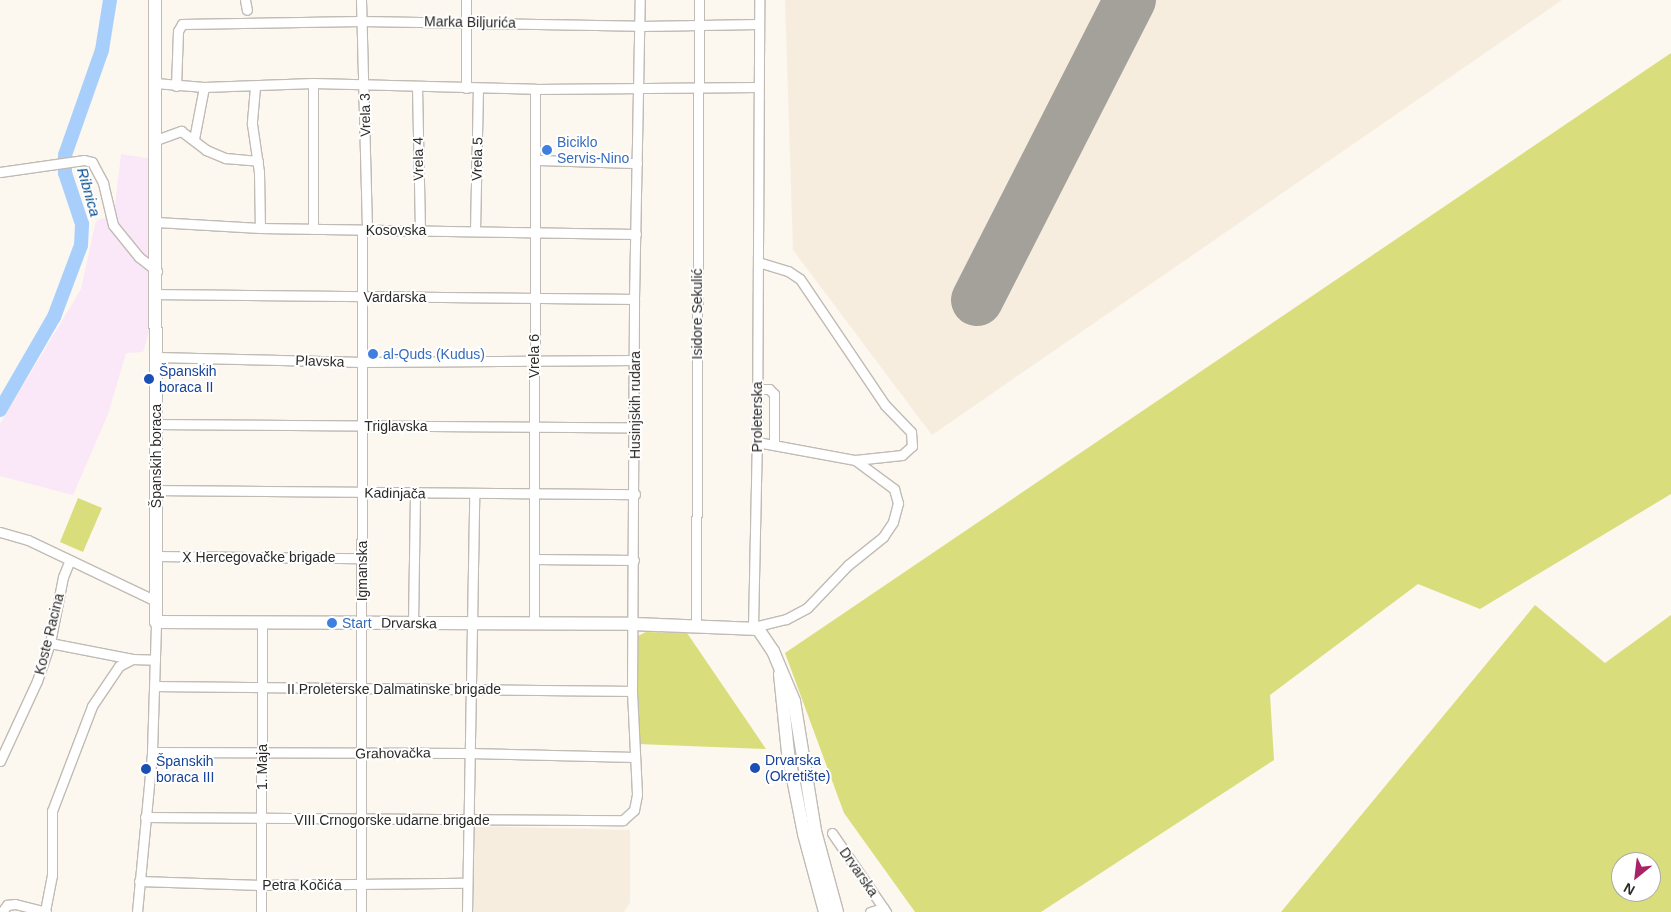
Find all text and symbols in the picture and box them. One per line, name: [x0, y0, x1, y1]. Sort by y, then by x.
street label: Marka Biljurića: [424, 13, 516, 31]
street label: Vrela 3: [356, 93, 374, 137]
place label: Biciklo Servis-Nino: [557, 134, 629, 166]
street label: Vrela 4: [409, 137, 427, 181]
street label: Vrela 5: [468, 137, 486, 181]
marker: Biciklo Servis-Nino: [541, 144, 553, 156]
water label: Ribnica: [73, 165, 105, 219]
street label: Kosovska: [366, 222, 426, 238]
street label: Isidore Sekulić: [689, 268, 705, 360]
street label: Vardarska: [364, 289, 426, 305]
street label: Vrela 6: [526, 334, 542, 378]
place label: al-Quds (Kudus): [383, 346, 485, 362]
marker: al-Quds (Kudus): [367, 348, 379, 360]
street label: Husinjskih rudara: [627, 351, 643, 459]
street label: Plavska: [295, 352, 345, 370]
place label: Španskih boraca II: [159, 363, 217, 396]
marker: Španskih boraca II: [143, 373, 155, 385]
street label: Proleterska: [749, 382, 765, 452]
street label: Španskih boraca: [148, 404, 164, 508]
street label: Triglavska: [364, 418, 428, 434]
street label: Kadinjača: [364, 484, 426, 502]
street label: Igmanska: [354, 541, 370, 601]
street label: X Hercegovačke brigade: [182, 549, 336, 565]
street label: Koste Racina: [31, 592, 67, 676]
street label: Drvarska: [381, 614, 437, 632]
place label: Start: [342, 615, 372, 631]
marker: Start: [326, 617, 338, 629]
street label: II Proleterske Dalmatinske brigade: [287, 681, 501, 697]
street label: 1. Maja: [254, 744, 270, 790]
street label: Grahovačka: [355, 744, 431, 762]
place label: Drvarska (Okretište): [765, 752, 830, 784]
place label: Španskih boraca III: [156, 753, 214, 786]
marker: Drvarska (Okretište): [749, 762, 761, 774]
marker: Španskih boraca III: [140, 763, 152, 775]
street label: VIII Crnogorske udarne brigade: [294, 812, 490, 828]
street label: Drvarska: [836, 844, 882, 900]
north arrow: [1611, 852, 1661, 902]
street label: Petra Kočića: [262, 877, 342, 893]
text: N: [1621, 880, 1638, 899]

